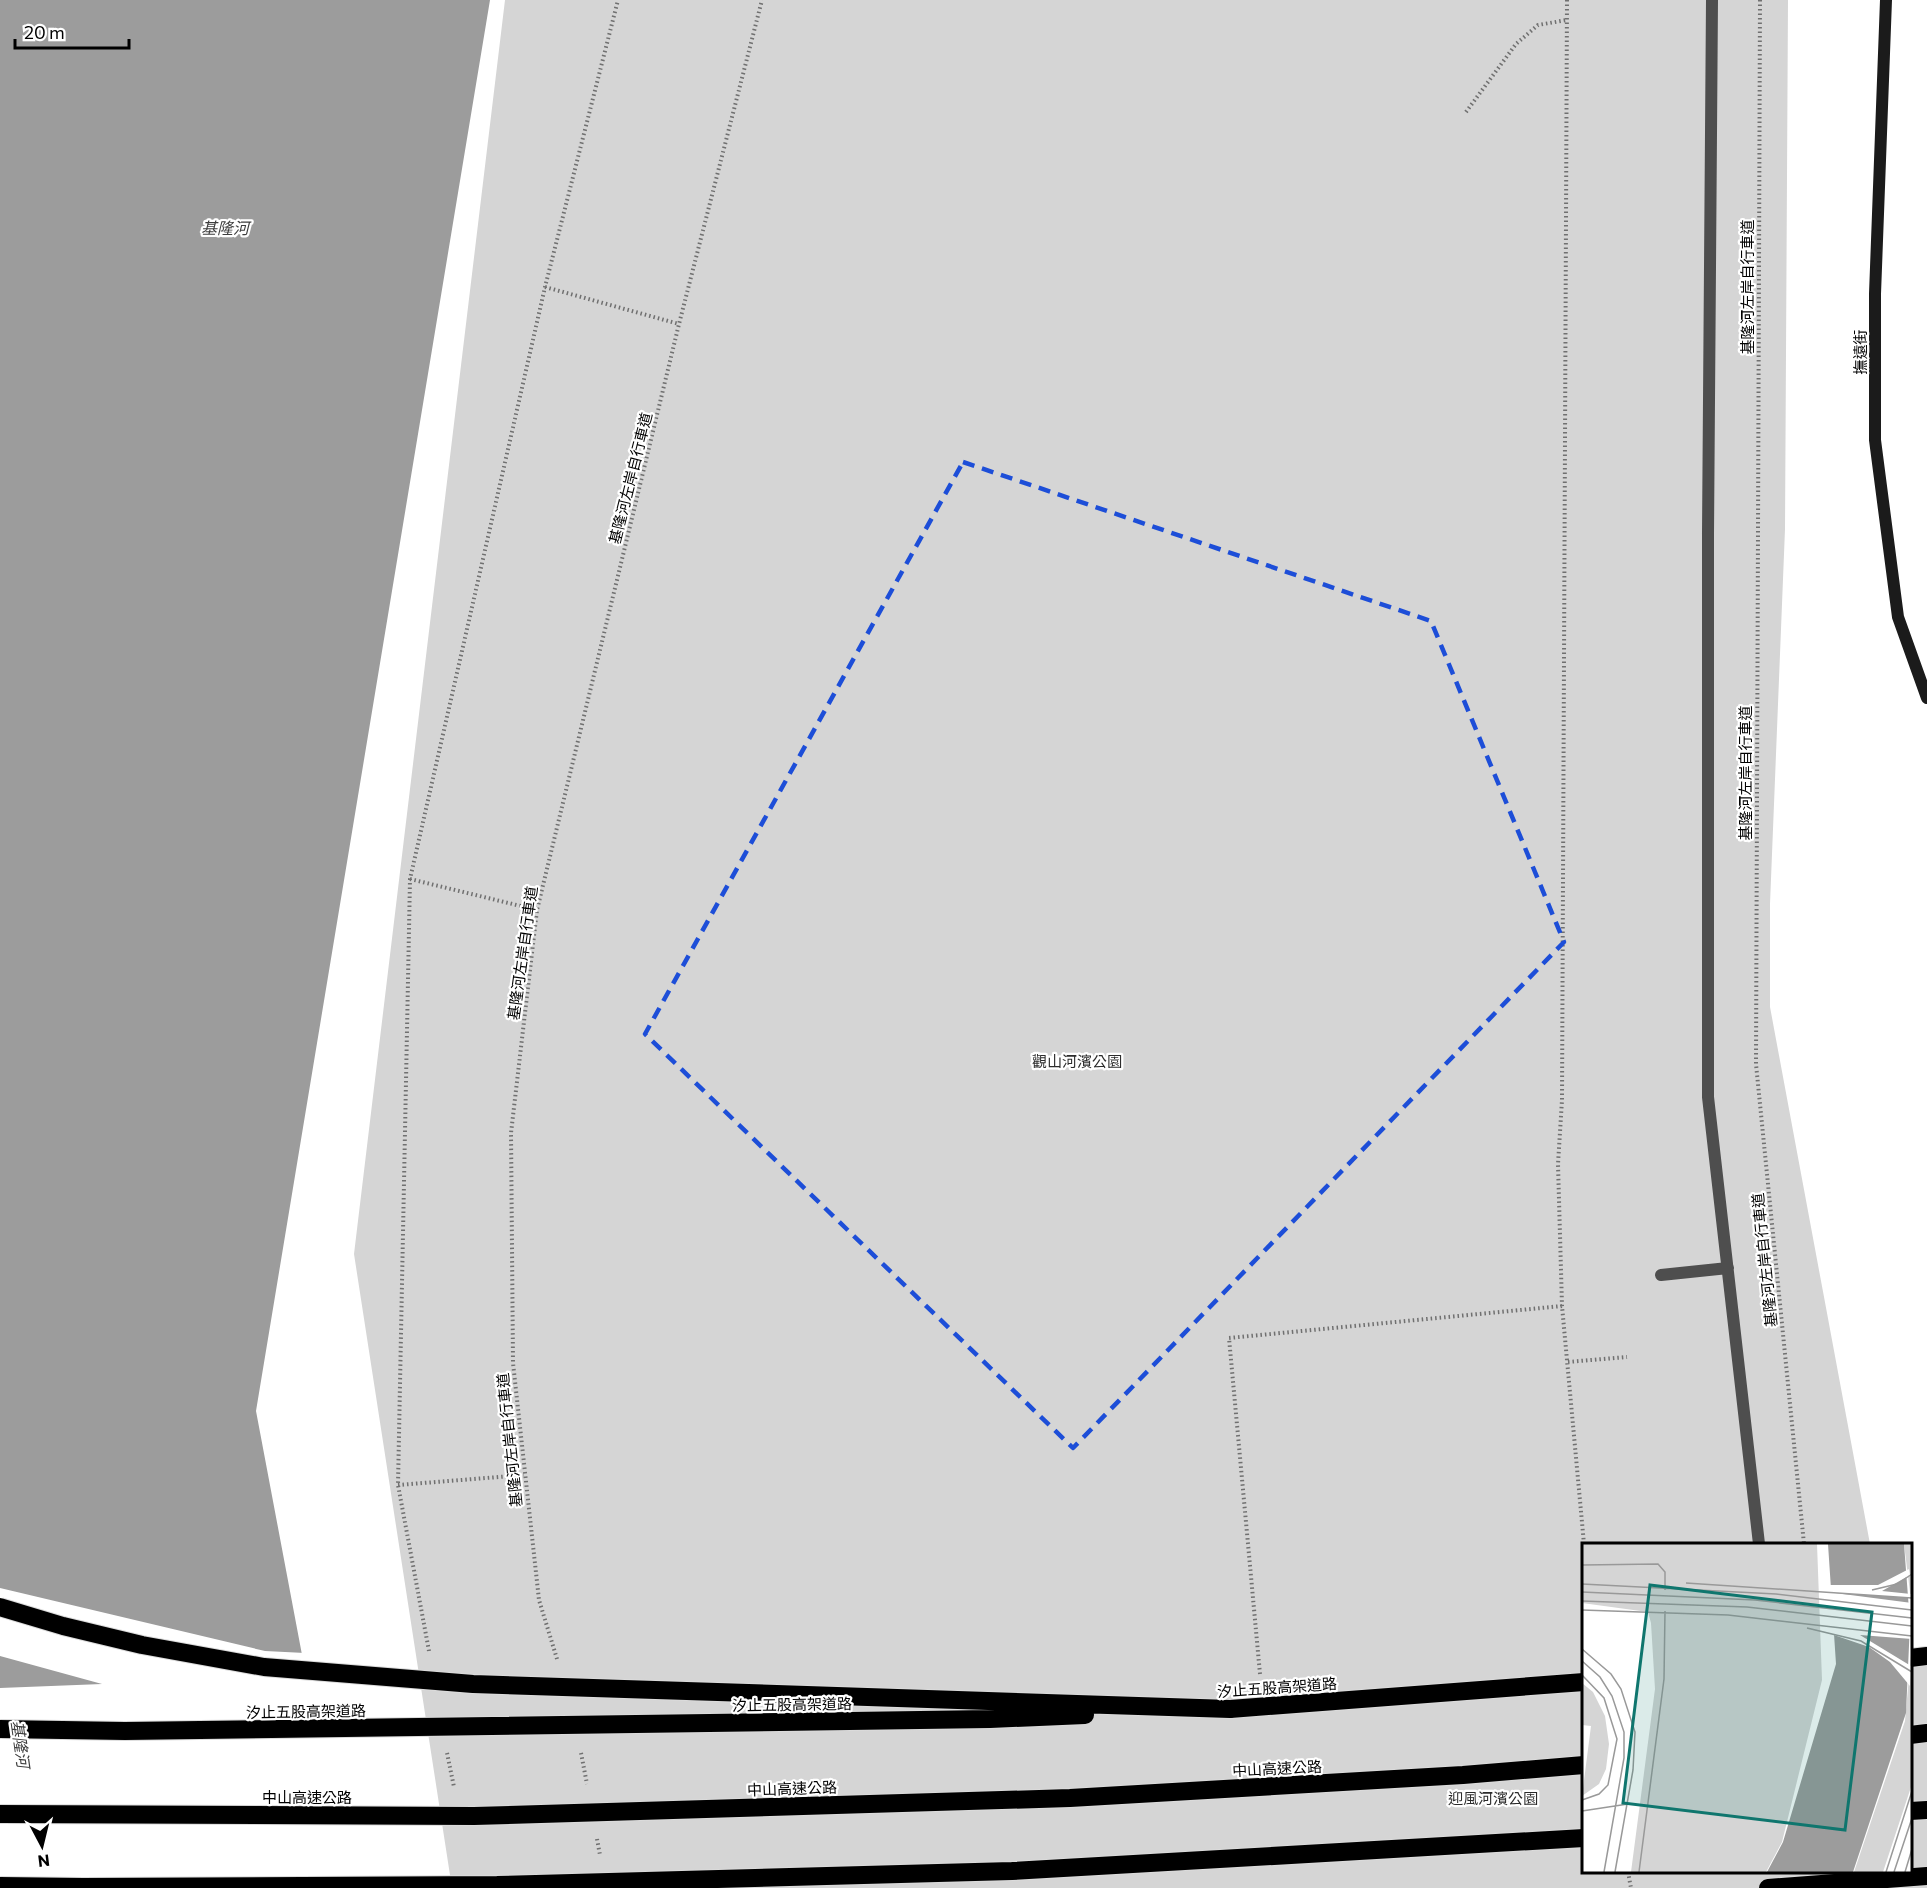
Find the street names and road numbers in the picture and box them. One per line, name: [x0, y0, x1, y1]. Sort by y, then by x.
street label: 基隆河左岸自行車道: [1738, 219, 1756, 355]
street label: 撫遠街: [1851, 329, 1869, 375]
street label: 基隆河左岸自行車道: [605, 410, 655, 546]
street label: 基隆河左岸自行車道: [1736, 705, 1754, 841]
street label: 基隆河左岸自行車道: [504, 885, 540, 1021]
street label: 基隆河左岸自行車道: [1748, 1192, 1780, 1328]
street label: 基隆河左岸自行車道: [493, 1372, 525, 1508]
street label: 汐止五股高架道路: [1217, 1674, 1337, 1700]
street label: 汐止五股高架道路: [732, 1694, 852, 1714]
street label: 汐止五股高架道路: [246, 1701, 366, 1721]
street label: 中山高速公路: [1232, 1757, 1322, 1779]
street label: 中山高速公路: [747, 1777, 837, 1799]
street label: 中山高速公路: [262, 1788, 352, 1806]

